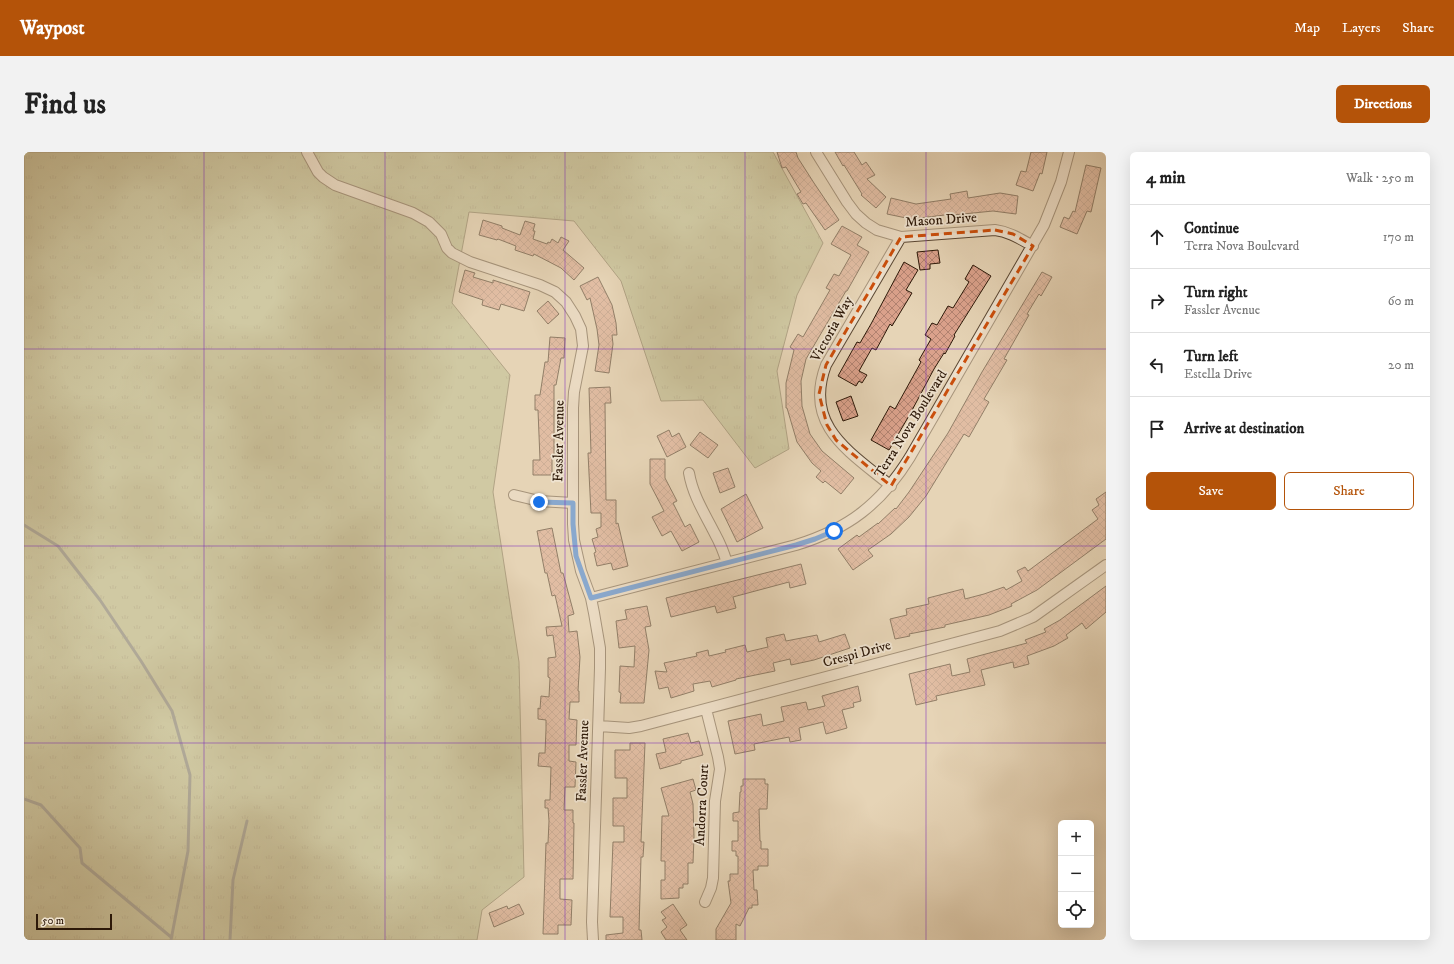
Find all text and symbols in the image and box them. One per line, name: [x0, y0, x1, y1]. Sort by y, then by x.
text: Waypost: [20, 17, 84, 40]
text: Map: [1294, 19, 1320, 37]
text: Layers: [1342, 19, 1380, 37]
text: Share: [1402, 19, 1434, 37]
button: Directions: [1336, 85, 1430, 123]
text: Find us: [24, 87, 106, 122]
text: 4 min: [1146, 167, 1185, 189]
text: Walk · 250 m: [1346, 170, 1414, 186]
street label: Mason Drive: [905, 209, 978, 231]
text: Continue: [1184, 219, 1239, 238]
icon: ahead: [1146, 226, 1168, 248]
text: 170 m: [1383, 229, 1414, 245]
text: Terra Nova Boulevard: [1184, 238, 1299, 254]
text: Turn right: [1184, 283, 1247, 302]
icon: right: [1146, 290, 1168, 312]
street label: Victoria Way: [806, 293, 857, 366]
text: 60 m: [1388, 293, 1414, 309]
text: Fassler Avenue: [1184, 302, 1260, 318]
text: Turn left: [1184, 347, 1238, 366]
icon: left: [1146, 354, 1168, 376]
text: 20 m: [1388, 357, 1414, 373]
text: Estella Drive: [1184, 366, 1252, 382]
street label: Terra Nova Boulevard: [870, 367, 952, 481]
street label: Fassler Avenue: [549, 400, 569, 482]
icon: arrive: [1146, 418, 1168, 440]
text: Arrive at destination: [1184, 419, 1304, 438]
button: Save: [1146, 472, 1276, 510]
button: Share: [1284, 472, 1414, 510]
route end: [530, 493, 548, 511]
route start: [825, 522, 843, 540]
street label: Crespi Drive: [821, 636, 893, 672]
street label: Fassler Avenue: [573, 720, 593, 802]
street label: Andorra Court: [691, 763, 713, 846]
map controls: [1058, 820, 1094, 928]
button: +: [1058, 820, 1094, 856]
button: −: [1058, 856, 1094, 892]
button: locate: [1058, 892, 1094, 928]
scale bar: [36, 912, 112, 931]
text: 50 m: [42, 914, 64, 928]

